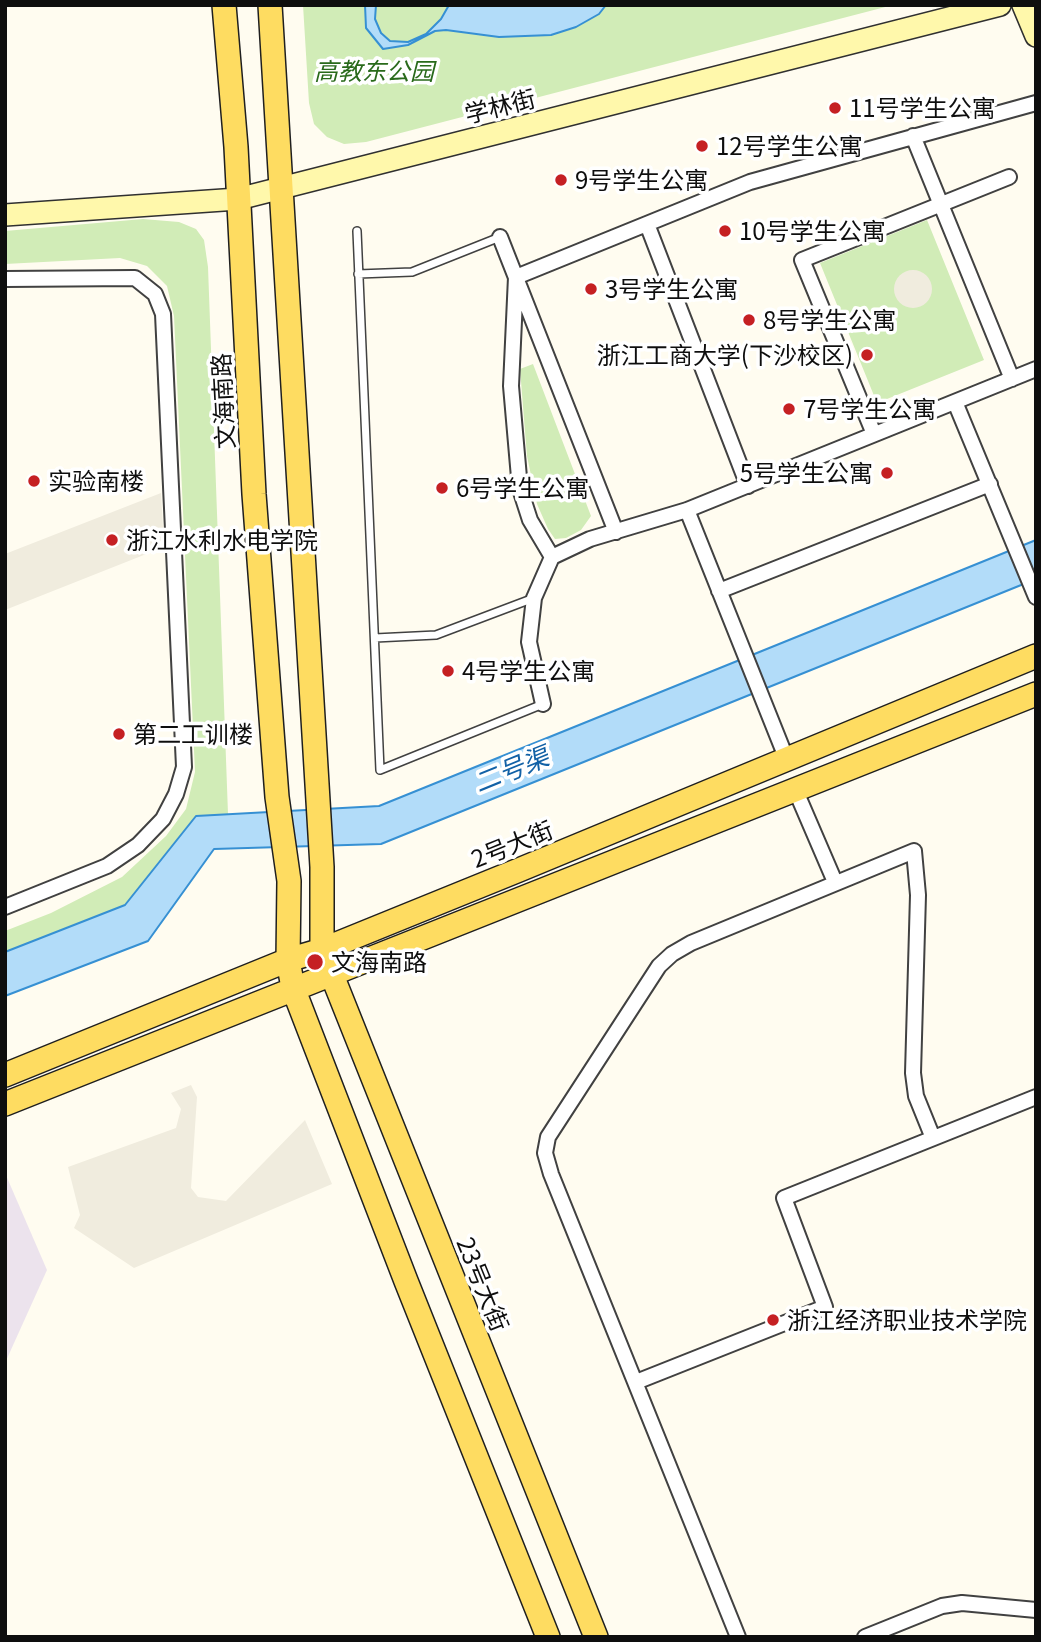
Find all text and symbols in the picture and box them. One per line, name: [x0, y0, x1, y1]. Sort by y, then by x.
park label: 高教东公园: [314, 57, 434, 85]
street label: 学林街: [462, 83, 538, 129]
place label: 11号学生公寓: [849, 94, 996, 122]
marker: 11号学生公寓: [827, 100, 843, 116]
place label: 12号学生公寓: [716, 132, 863, 160]
marker: 12号学生公寓: [694, 138, 710, 154]
place label: 9号学生公寓: [575, 166, 708, 194]
marker: 9号学生公寓: [553, 172, 569, 188]
place label: 10号学生公寓: [739, 217, 886, 245]
marker: 10号学生公寓: [717, 223, 733, 239]
place label: 3号学生公寓: [605, 275, 738, 303]
marker: 3号学生公寓: [583, 281, 599, 297]
place label: 8号学生公寓: [763, 306, 896, 334]
marker: 8号学生公寓: [741, 312, 757, 328]
place label: 浙江工商大学(下沙校区): [597, 341, 853, 369]
marker: 浙江工商大学(下沙校区): [859, 347, 875, 363]
street label: 文海南路: [206, 352, 240, 450]
place label: 7号学生公寓: [803, 395, 936, 423]
marker: 7号学生公寓: [781, 401, 797, 417]
place label: 5号学生公寓: [740, 459, 873, 487]
marker: 5号学生公寓: [879, 465, 895, 481]
place label: 实验南楼: [48, 467, 144, 495]
marker: 实验南楼: [26, 473, 42, 489]
place label: 6号学生公寓: [456, 474, 589, 502]
marker: 6号学生公寓: [434, 480, 450, 496]
place label: 浙江水利水电学院: [126, 526, 318, 554]
marker: 浙江水利水电学院: [104, 532, 120, 548]
place label: 4号学生公寓: [462, 657, 595, 685]
marker: 4号学生公寓: [440, 663, 456, 679]
place label: 第二工训楼: [133, 720, 253, 748]
marker: 第二工训楼: [111, 726, 127, 742]
water label: 二号渠: [469, 740, 553, 798]
street label: 2号大街: [467, 815, 557, 873]
place label: 文海南路: [331, 948, 427, 976]
marker: 文海南路: [305, 952, 325, 972]
street label: 23号大街: [451, 1233, 515, 1335]
place label: 浙江经济职业技术学院: [787, 1306, 1027, 1334]
marker: 浙江经济职业技术学院: [765, 1312, 781, 1328]

